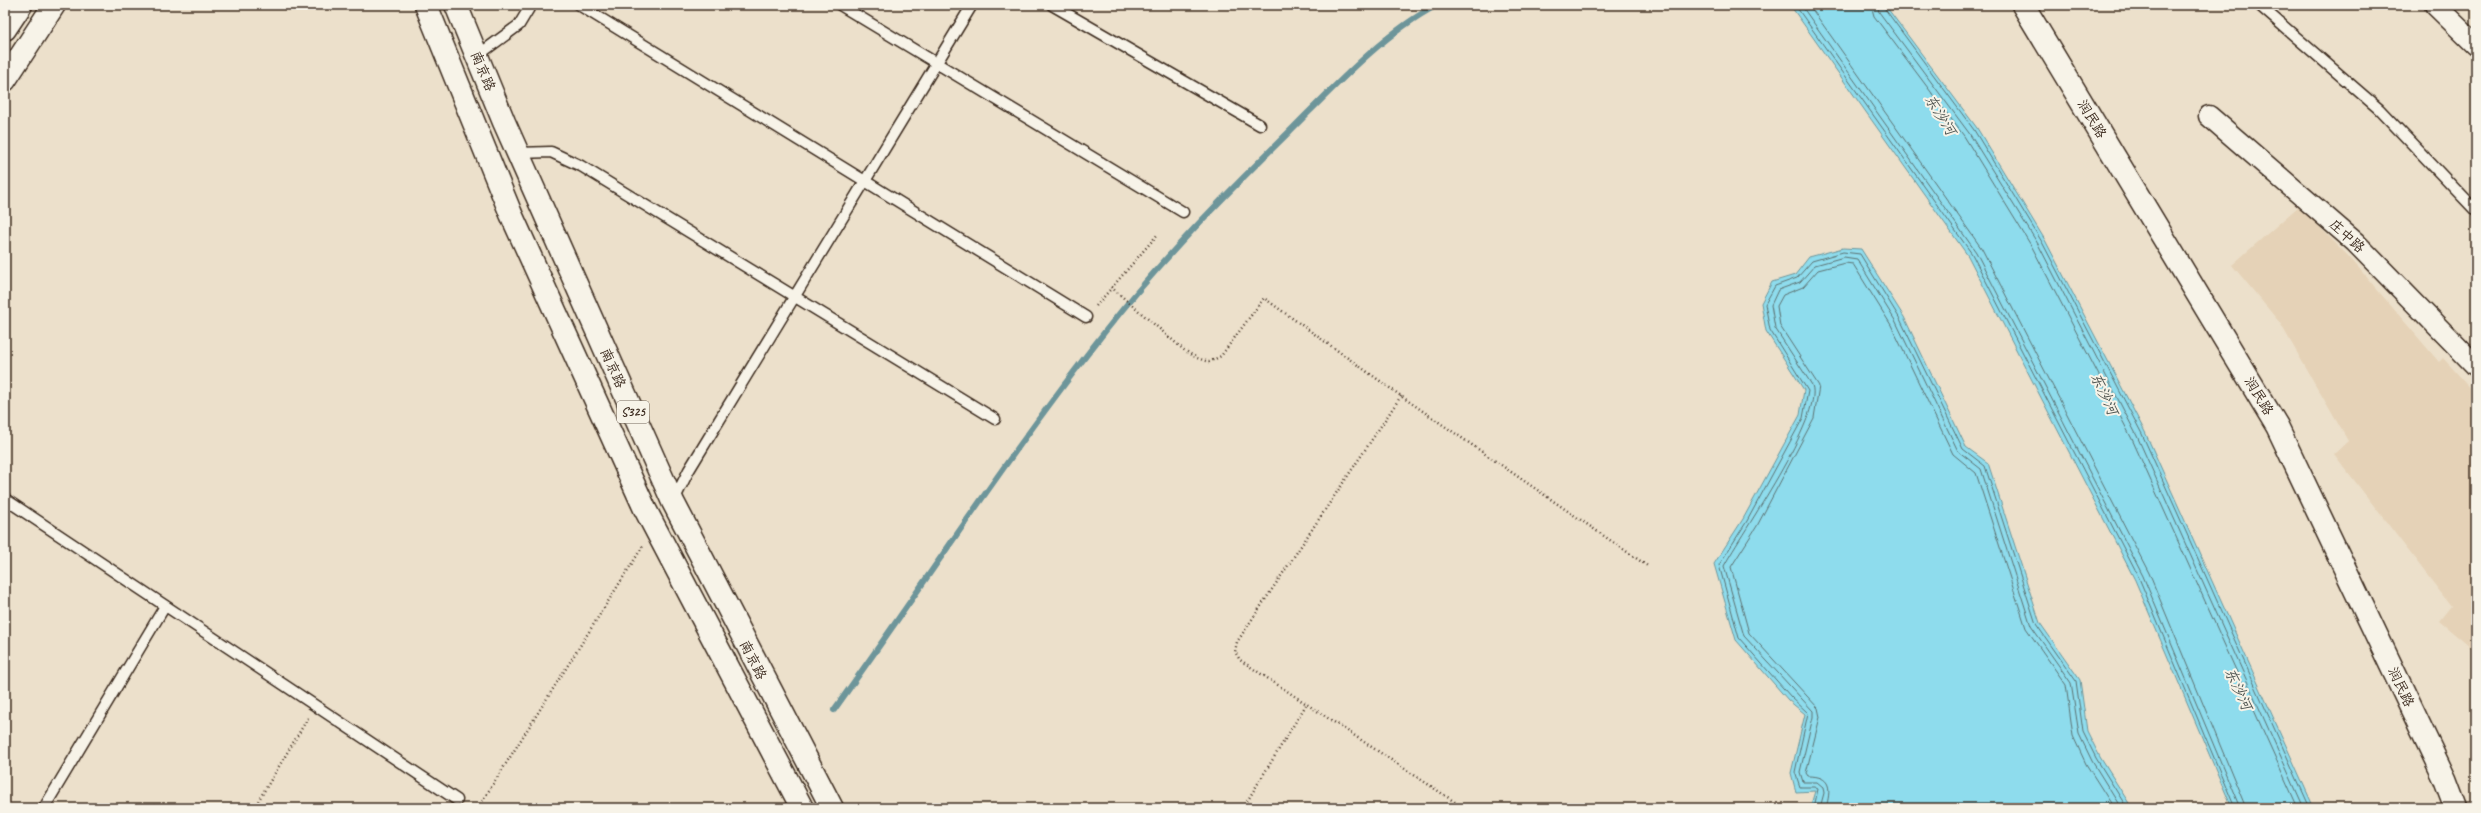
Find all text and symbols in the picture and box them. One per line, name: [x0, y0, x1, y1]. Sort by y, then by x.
street label: 南京路: [467, 48, 499, 94]
water label: 东沙河: [1920, 91, 1962, 142]
street label: 润民路: [2074, 97, 2110, 141]
street label: 庄中路: [2326, 216, 2368, 256]
street label: 南京路: [597, 345, 629, 391]
water label: 东沙河: [2086, 370, 2123, 421]
street label: 润民路: [2241, 374, 2277, 418]
road number: S325: [617, 401, 649, 423]
street label: 南京路: [736, 637, 770, 683]
street label: 润民路: [2384, 664, 2418, 710]
water label: 东沙河: [2220, 665, 2257, 716]

